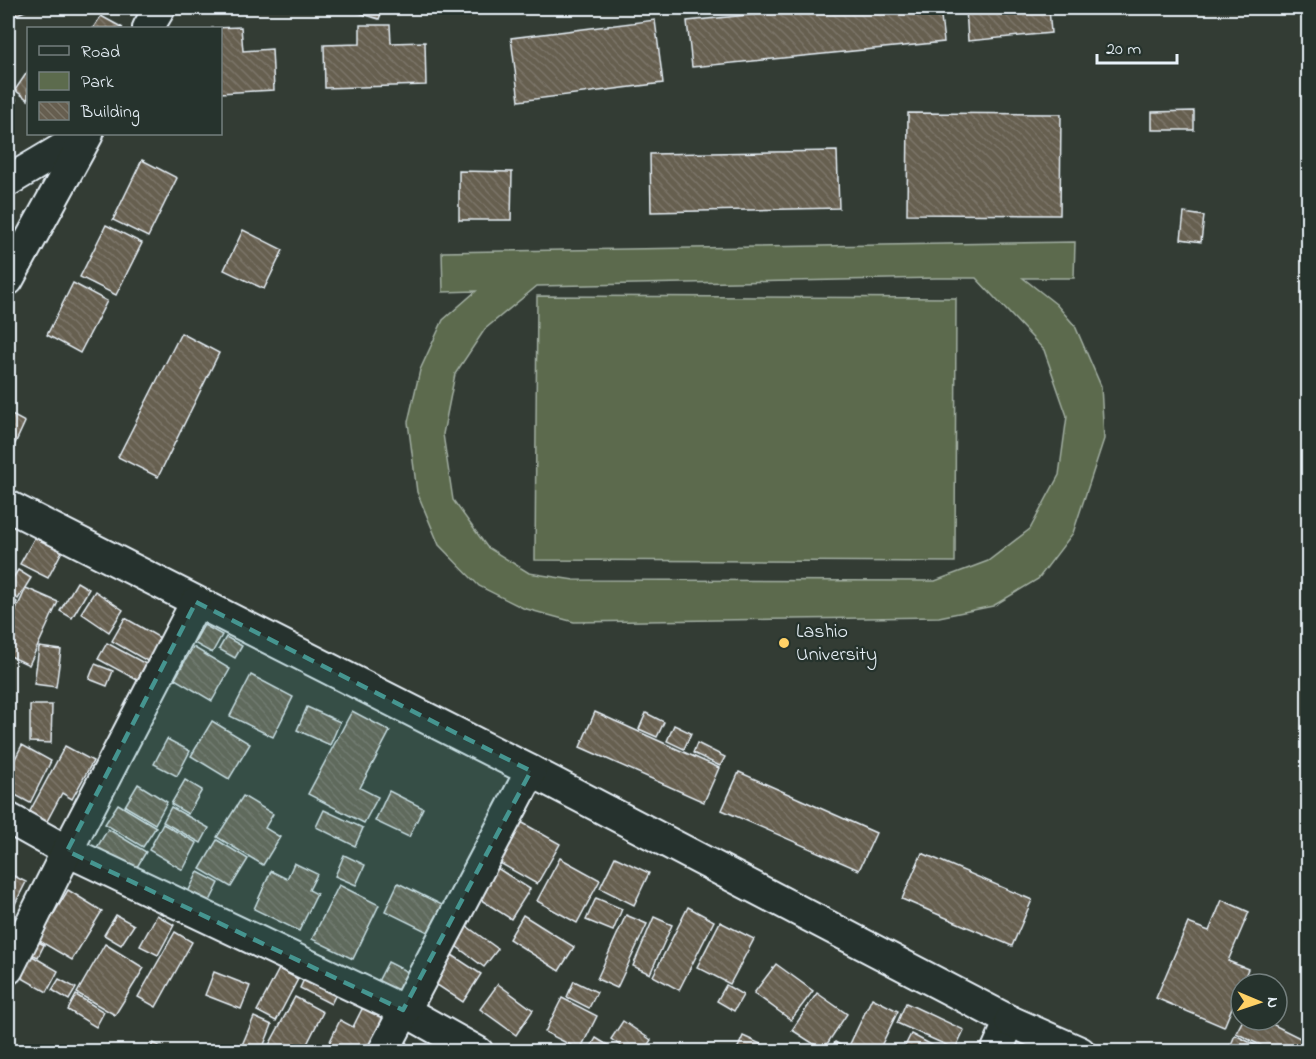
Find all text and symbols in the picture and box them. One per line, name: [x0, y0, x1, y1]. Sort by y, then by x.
legend: [27, 27, 222, 135]
scale bar: [1097, 27, 1176, 65]
text: 20 m: [1106, 37, 1141, 63]
text: Road: [81, 40, 120, 66]
text: Park: [81, 70, 114, 96]
text: Building: [80, 100, 140, 127]
place label: Lashio University: [796, 618, 877, 670]
marker: Lashio University: [777, 636, 791, 650]
north arrow: [1229, 972, 1289, 1032]
text: N: [1260, 997, 1284, 1008]

